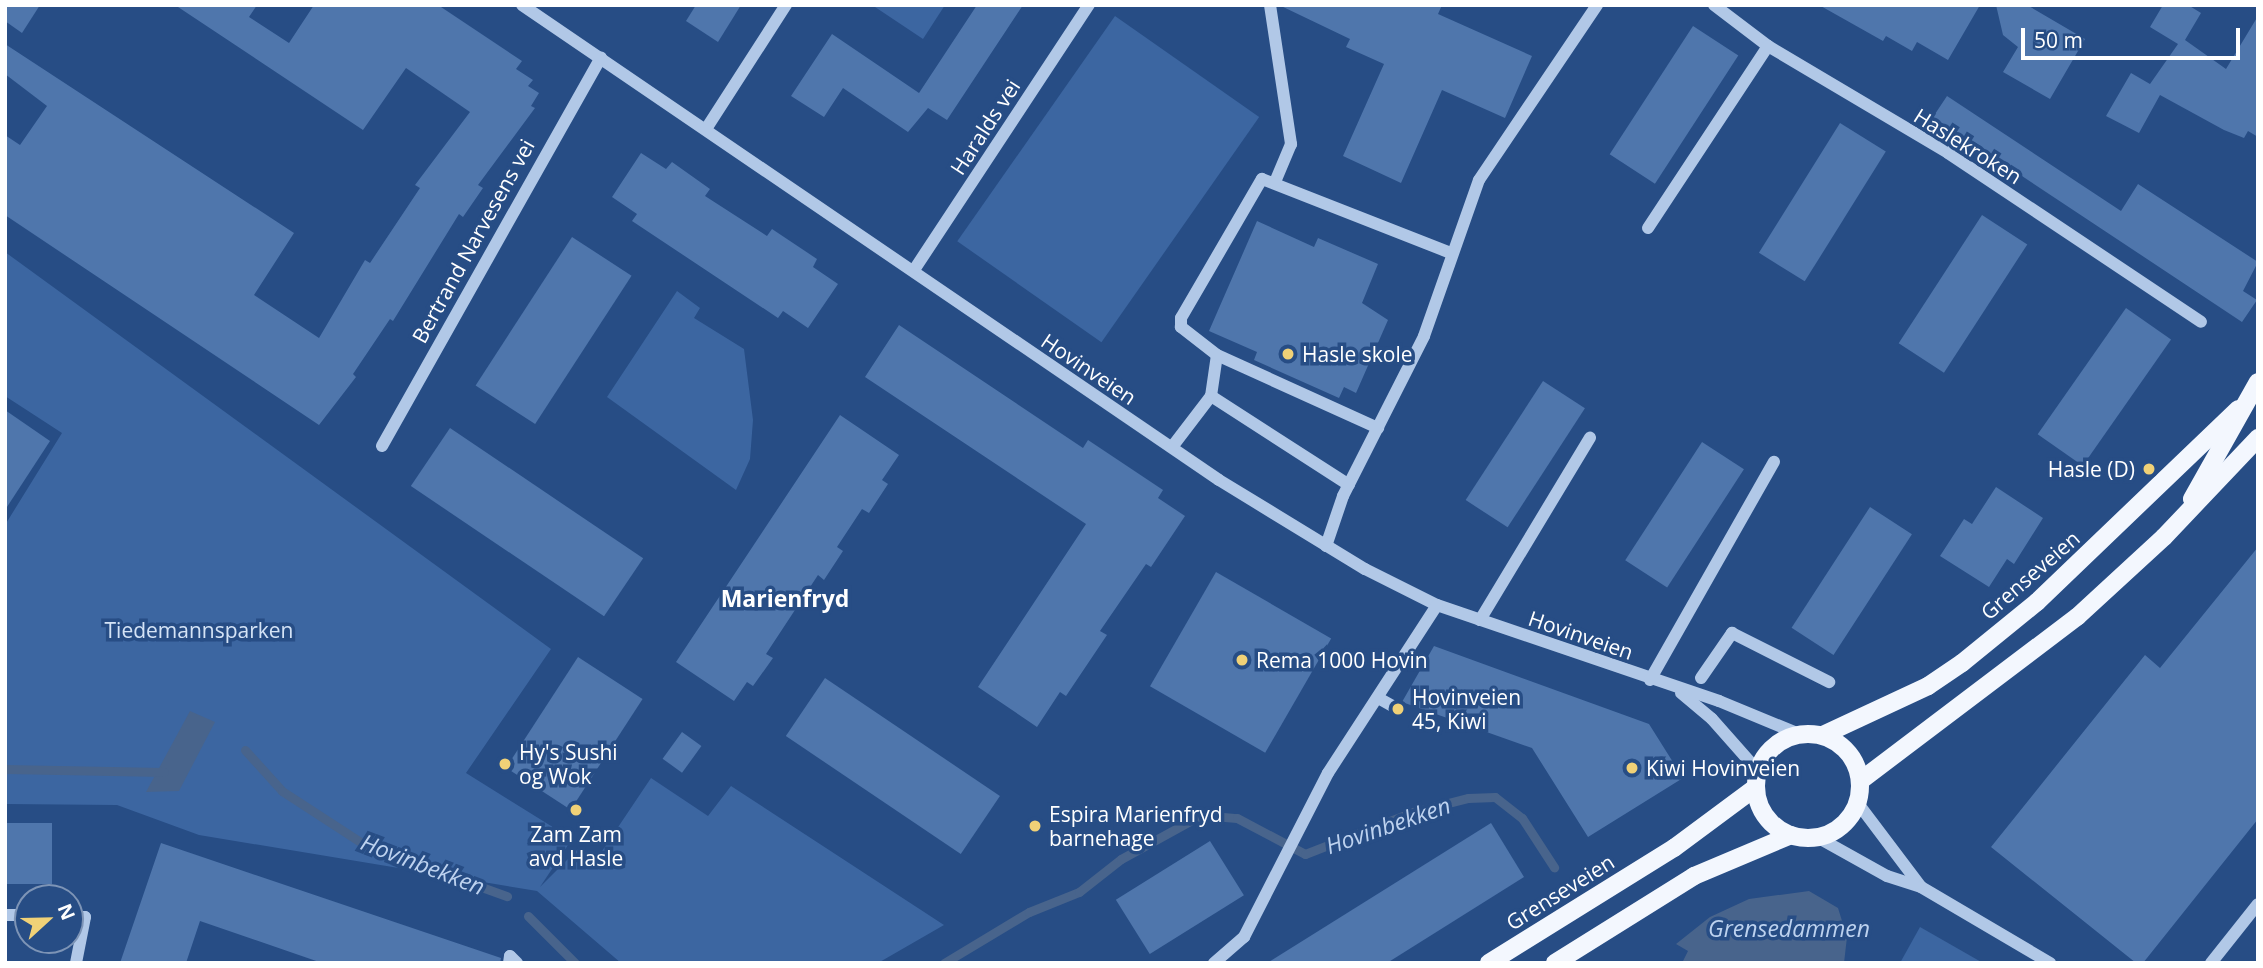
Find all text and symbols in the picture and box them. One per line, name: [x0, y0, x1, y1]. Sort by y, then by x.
scale bar: [2025, 14, 2244, 58]
text: 50 m: [2034, 26, 2083, 54]
street label: Haralds vei: [945, 75, 1025, 179]
street label: Haslekroken: [1910, 103, 2026, 189]
street label: Bertrand Narvesens vei: [406, 135, 540, 347]
street label: Hovinveien: [1037, 328, 1141, 410]
place label: Hasle skole: [1302, 341, 1412, 367]
marker: Hasle skole: [1280, 346, 1296, 362]
place label: Hasle (D): [2048, 456, 2135, 482]
marker: Hasle (D): [2141, 461, 2157, 477]
street label: Grenseveien: [1975, 525, 2085, 625]
district label: Marienfryd: [721, 584, 849, 612]
street label: Hovinveien: [1525, 605, 1637, 665]
park label: Tiedemannsparken: [105, 617, 293, 643]
place label: Rema 1000 Hovin: [1256, 647, 1428, 673]
marker: Rema 1000 Hovin: [1234, 652, 1250, 668]
place label: Hovinveien 45, Kiwi: [1412, 684, 1521, 734]
marker: Hovinveien 45, Kiwi: [1390, 701, 1406, 717]
place label: Hy's Sushi og Wok: [519, 739, 618, 789]
place label: Kiwi Hovinveien: [1646, 755, 1800, 781]
marker: Hy's Sushi og Wok: [497, 756, 513, 772]
marker: Kiwi Hovinveien: [1624, 760, 1640, 776]
water label: Hovinbekken: [1322, 791, 1454, 859]
place label: Espira Marienfryd barnehage: [1049, 801, 1223, 851]
marker: Zam Zam avd Hasle: [568, 802, 584, 818]
marker: Espira Marienfryd barnehage: [1027, 818, 1043, 834]
place label: Zam Zam avd Hasle: [529, 821, 623, 871]
water label: Hovinbekken: [357, 828, 489, 900]
street label: Grenseveien: [1501, 849, 1619, 935]
north arrow: [14, 884, 84, 954]
text: N: [52, 900, 82, 924]
water label: Grensedammen: [1708, 914, 1870, 942]

